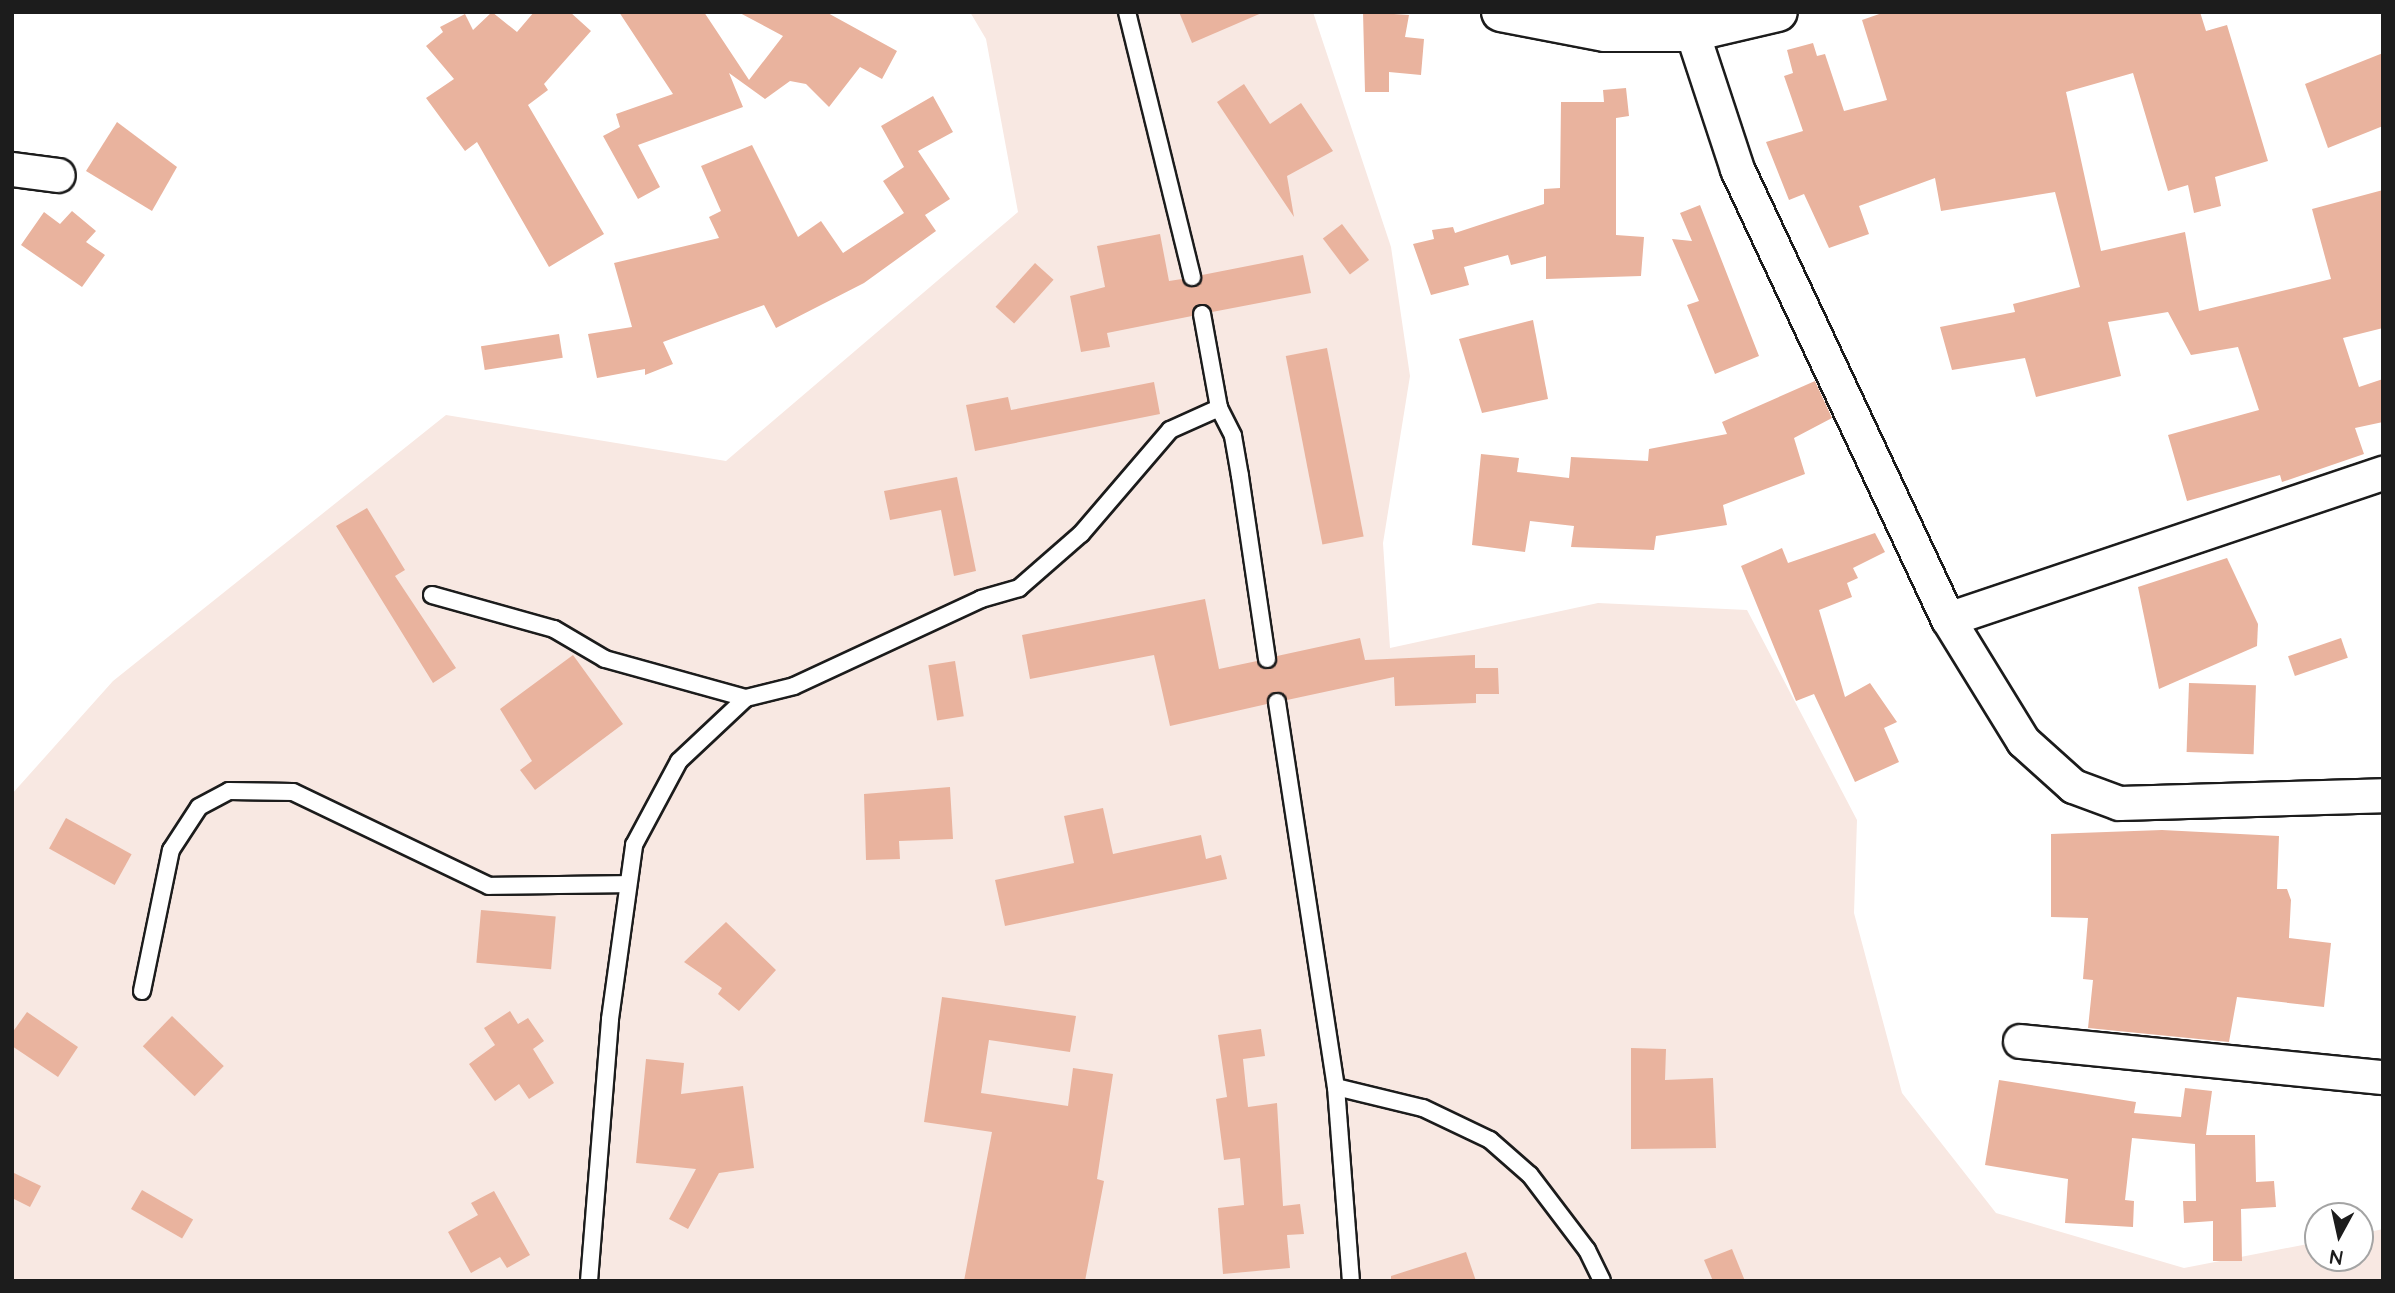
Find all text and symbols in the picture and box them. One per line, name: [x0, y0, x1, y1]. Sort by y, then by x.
north arrow: [2304, 1202, 2374, 1272]
text: N: [2329, 1242, 2344, 1271]

